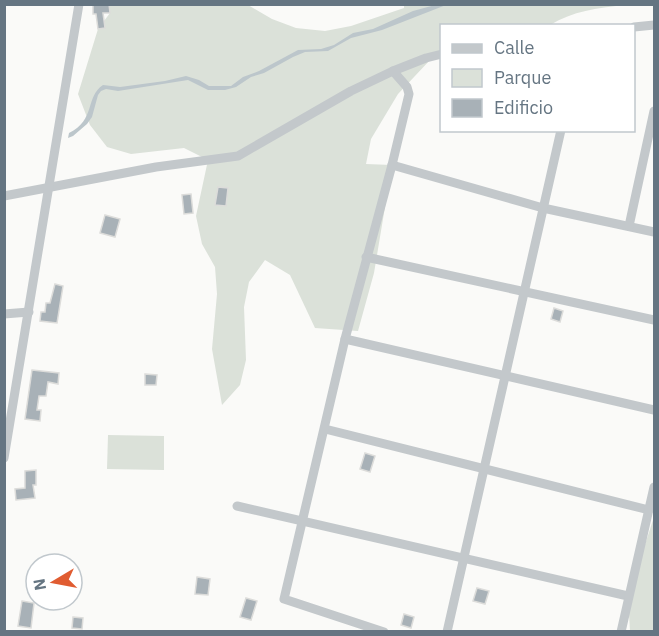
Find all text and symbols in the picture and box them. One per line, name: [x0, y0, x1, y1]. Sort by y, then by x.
legend: [440, 24, 635, 132]
text: Calle: [494, 36, 534, 59]
text: Parque: [494, 66, 552, 89]
text: Edificio: [494, 96, 553, 119]
north arrow: [24, 552, 84, 612]
text: N: [28, 577, 50, 592]

